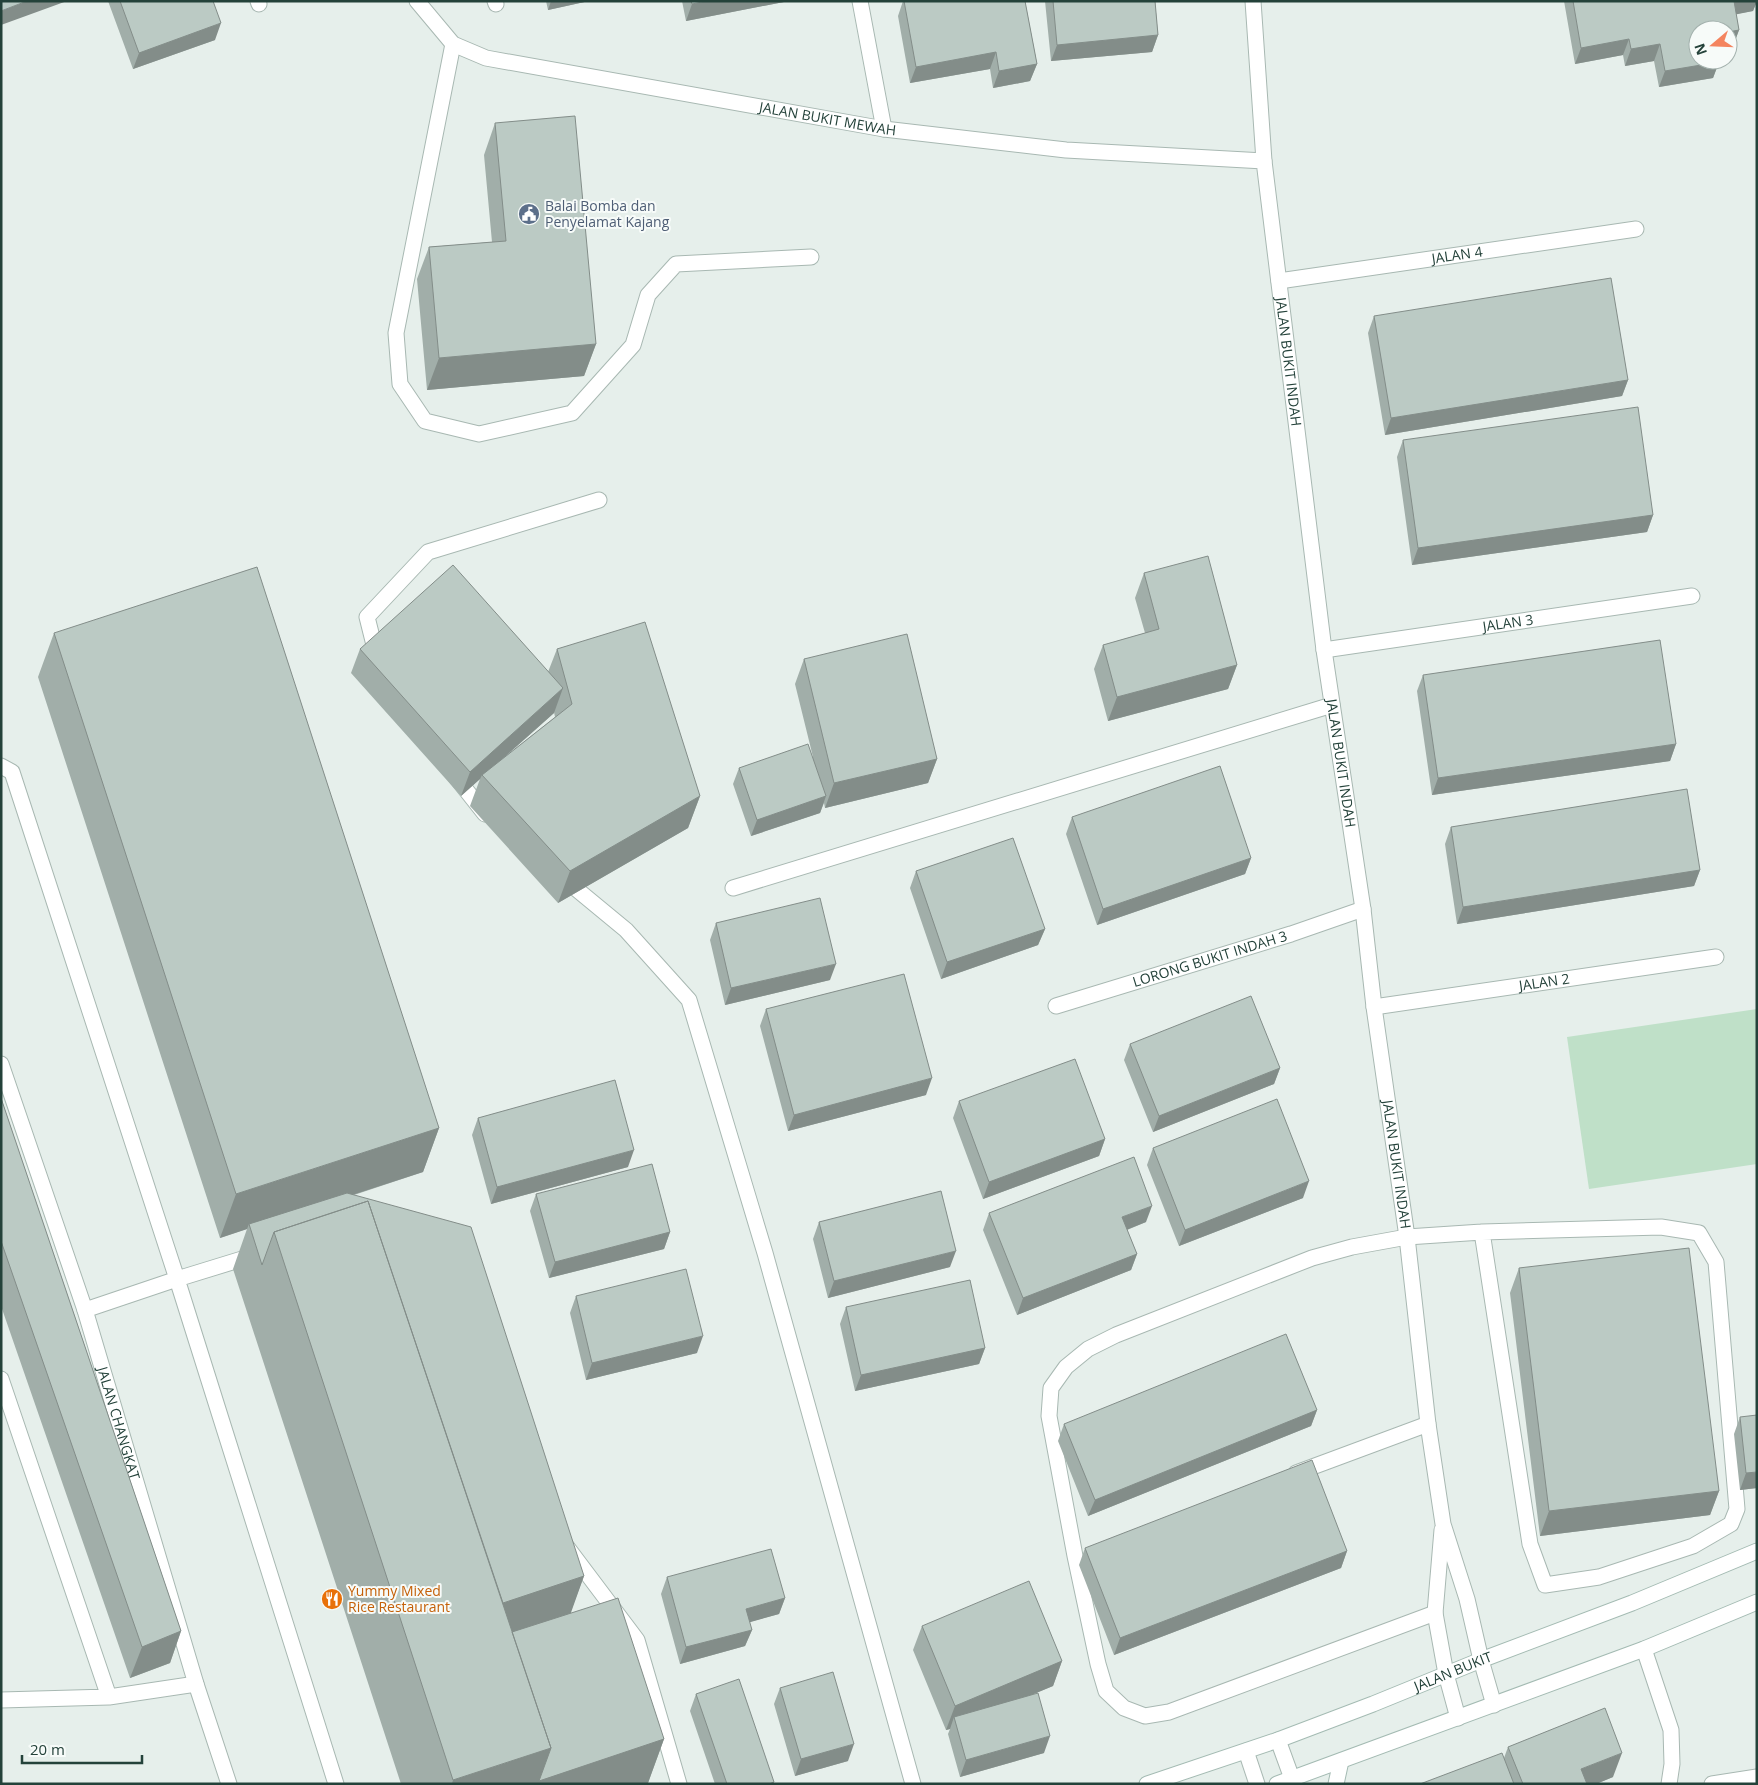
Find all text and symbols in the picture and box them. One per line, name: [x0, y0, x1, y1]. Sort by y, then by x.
north arrow: [1688, 20, 1738, 70]
text: N: [1689, 41, 1711, 58]
street label: JALAN BUKIT MEWAH: [756, 97, 897, 139]
place label: Balai Bomba dan Penyelamat Kajang: [545, 196, 670, 231]
public building icon: Balai Bomba dan Penyelamat Kajang: [517, 202, 541, 226]
street label: JALAN 4: [1428, 241, 1484, 268]
street label: JALAN BUKIT INDAH: [1272, 294, 1306, 427]
street label: JALAN 3: [1479, 609, 1535, 636]
street label: JALAN BUKIT INDAH: [1322, 696, 1361, 829]
street label: LORONG BUKIT INDAH 3: [1130, 926, 1289, 991]
street label: JALAN 2: [1516, 969, 1571, 995]
street label: JALAN BUKIT INDAH: [1378, 1097, 1416, 1230]
street label: JALAN CHANGKAT: [93, 1362, 145, 1482]
place label: Yummy Mixed Rice Restaurant: [348, 1581, 450, 1616]
restaurant icon: Yummy Mixed Rice Restaurant: [320, 1587, 344, 1611]
street label: JALAN BUKIT: [1409, 1647, 1495, 1696]
scale bar: [22, 1732, 142, 1764]
text: 20 m: [30, 1739, 65, 1759]

